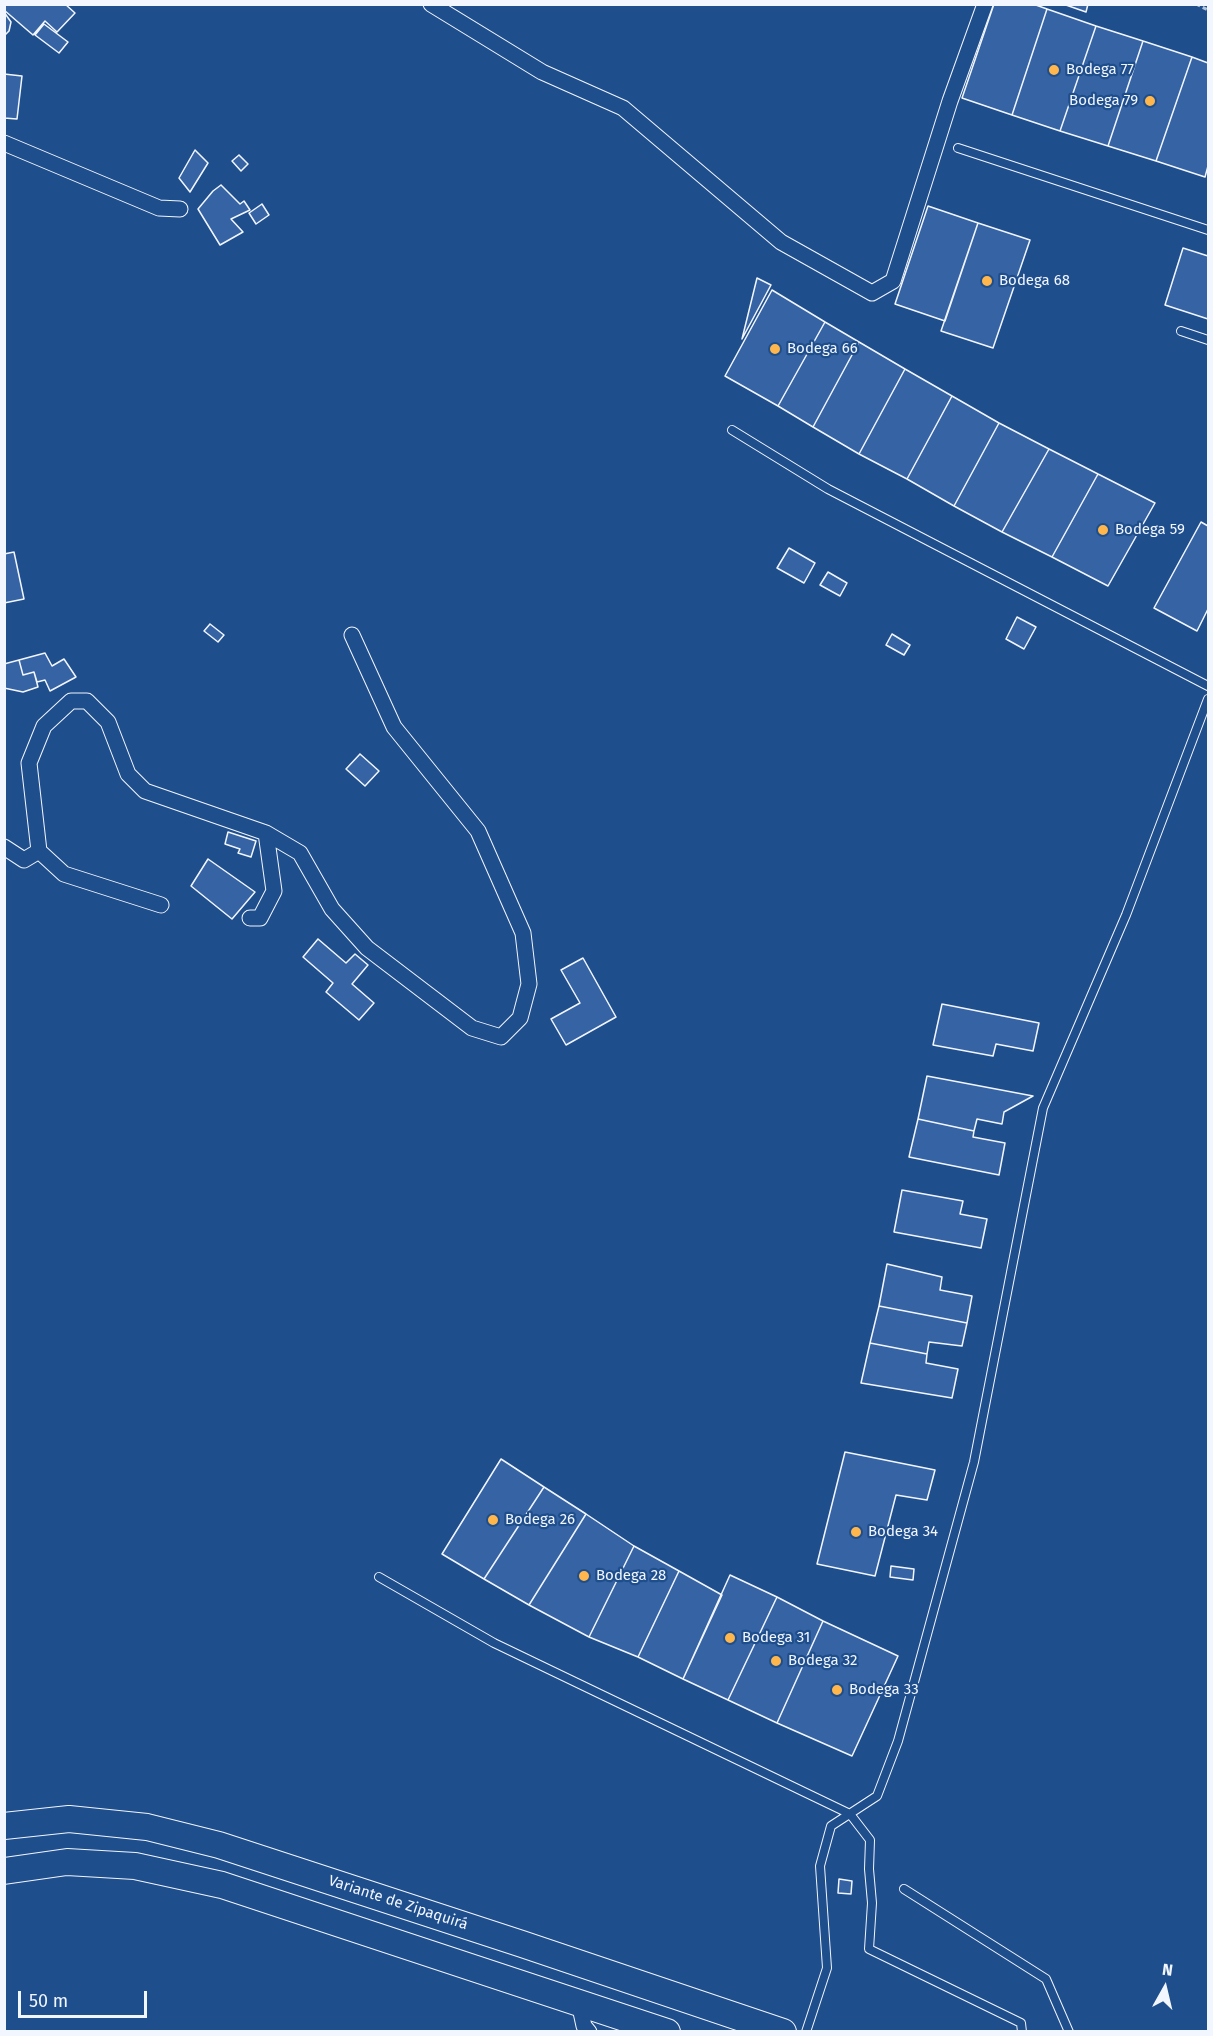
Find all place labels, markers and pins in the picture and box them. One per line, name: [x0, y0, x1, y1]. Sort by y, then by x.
place label: Bodega 77: [1066, 61, 1134, 79]
marker: Bodega 77: [1047, 63, 1061, 77]
place label: Bodega 79: [1069, 92, 1138, 110]
marker: Bodega 79: [1143, 94, 1157, 108]
place label: Bodega 68: [999, 272, 1070, 290]
marker: Bodega 68: [980, 274, 994, 288]
place label: Bodega 66: [787, 340, 858, 358]
marker: Bodega 66: [768, 342, 782, 356]
place label: Bodega 59: [1115, 521, 1185, 539]
marker: Bodega 59: [1096, 523, 1110, 537]
place label: Bodega 26: [505, 1511, 575, 1529]
marker: Bodega 26: [486, 1513, 500, 1527]
place label: Bodega 34: [868, 1523, 938, 1541]
marker: Bodega 34: [849, 1525, 863, 1539]
place label: Bodega 28: [596, 1567, 666, 1585]
marker: Bodega 28: [577, 1569, 591, 1583]
place label: Bodega 31: [742, 1629, 810, 1647]
marker: Bodega 31: [723, 1631, 737, 1645]
place label: Bodega 32: [788, 1652, 857, 1670]
marker: Bodega 32: [769, 1654, 783, 1668]
place label: Bodega 33: [849, 1681, 919, 1699]
marker: Bodega 33: [830, 1683, 844, 1697]

